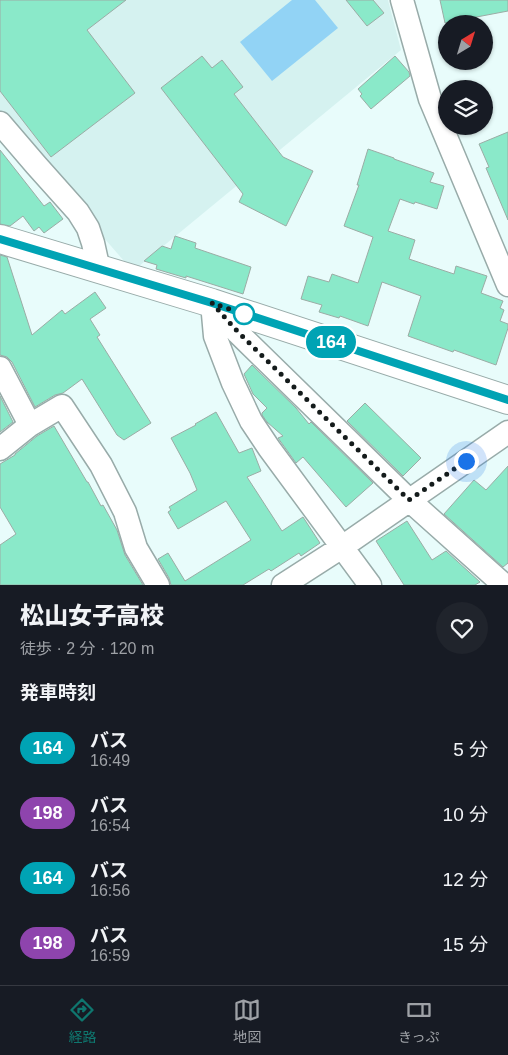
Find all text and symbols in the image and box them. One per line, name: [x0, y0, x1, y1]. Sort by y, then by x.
north arrow: [438, 15, 492, 70]
map controls: [438, 15, 493, 135]
button: layers: [438, 80, 493, 135]
unlabelled marker: [233, 303, 255, 325]
line badge: 164: [302, 326, 360, 358]
text: 164: [316, 332, 346, 352]
your location: [454, 449, 479, 474]
text: 松山女子高校: [20, 602, 164, 629]
button: heart: [436, 602, 488, 654]
text: 徒歩 · 2 分 · 120 m: [20, 640, 154, 657]
text: 発車時刻: [20, 682, 96, 703]
text: バス: [90, 730, 128, 751]
text: 164: [32, 738, 63, 758]
text: 5 分: [453, 739, 488, 760]
text: 16:49: [90, 752, 130, 769]
text: バス: [90, 795, 128, 816]
text: 198: [32, 803, 63, 823]
text: 10 分: [443, 804, 488, 825]
text: 16:54: [90, 817, 130, 834]
text: バス: [90, 860, 128, 881]
text: 164: [32, 868, 63, 888]
text: 12 分: [443, 869, 488, 890]
text: 16:56: [90, 882, 130, 899]
text: バス: [90, 925, 128, 946]
text: 198: [32, 933, 63, 953]
text: 15 分: [443, 934, 488, 955]
text: 16:59: [90, 947, 130, 964]
tab: 経路: [68, 996, 96, 1046]
tab: 地図: [233, 996, 261, 1046]
tab: きっぷ: [398, 996, 440, 1046]

